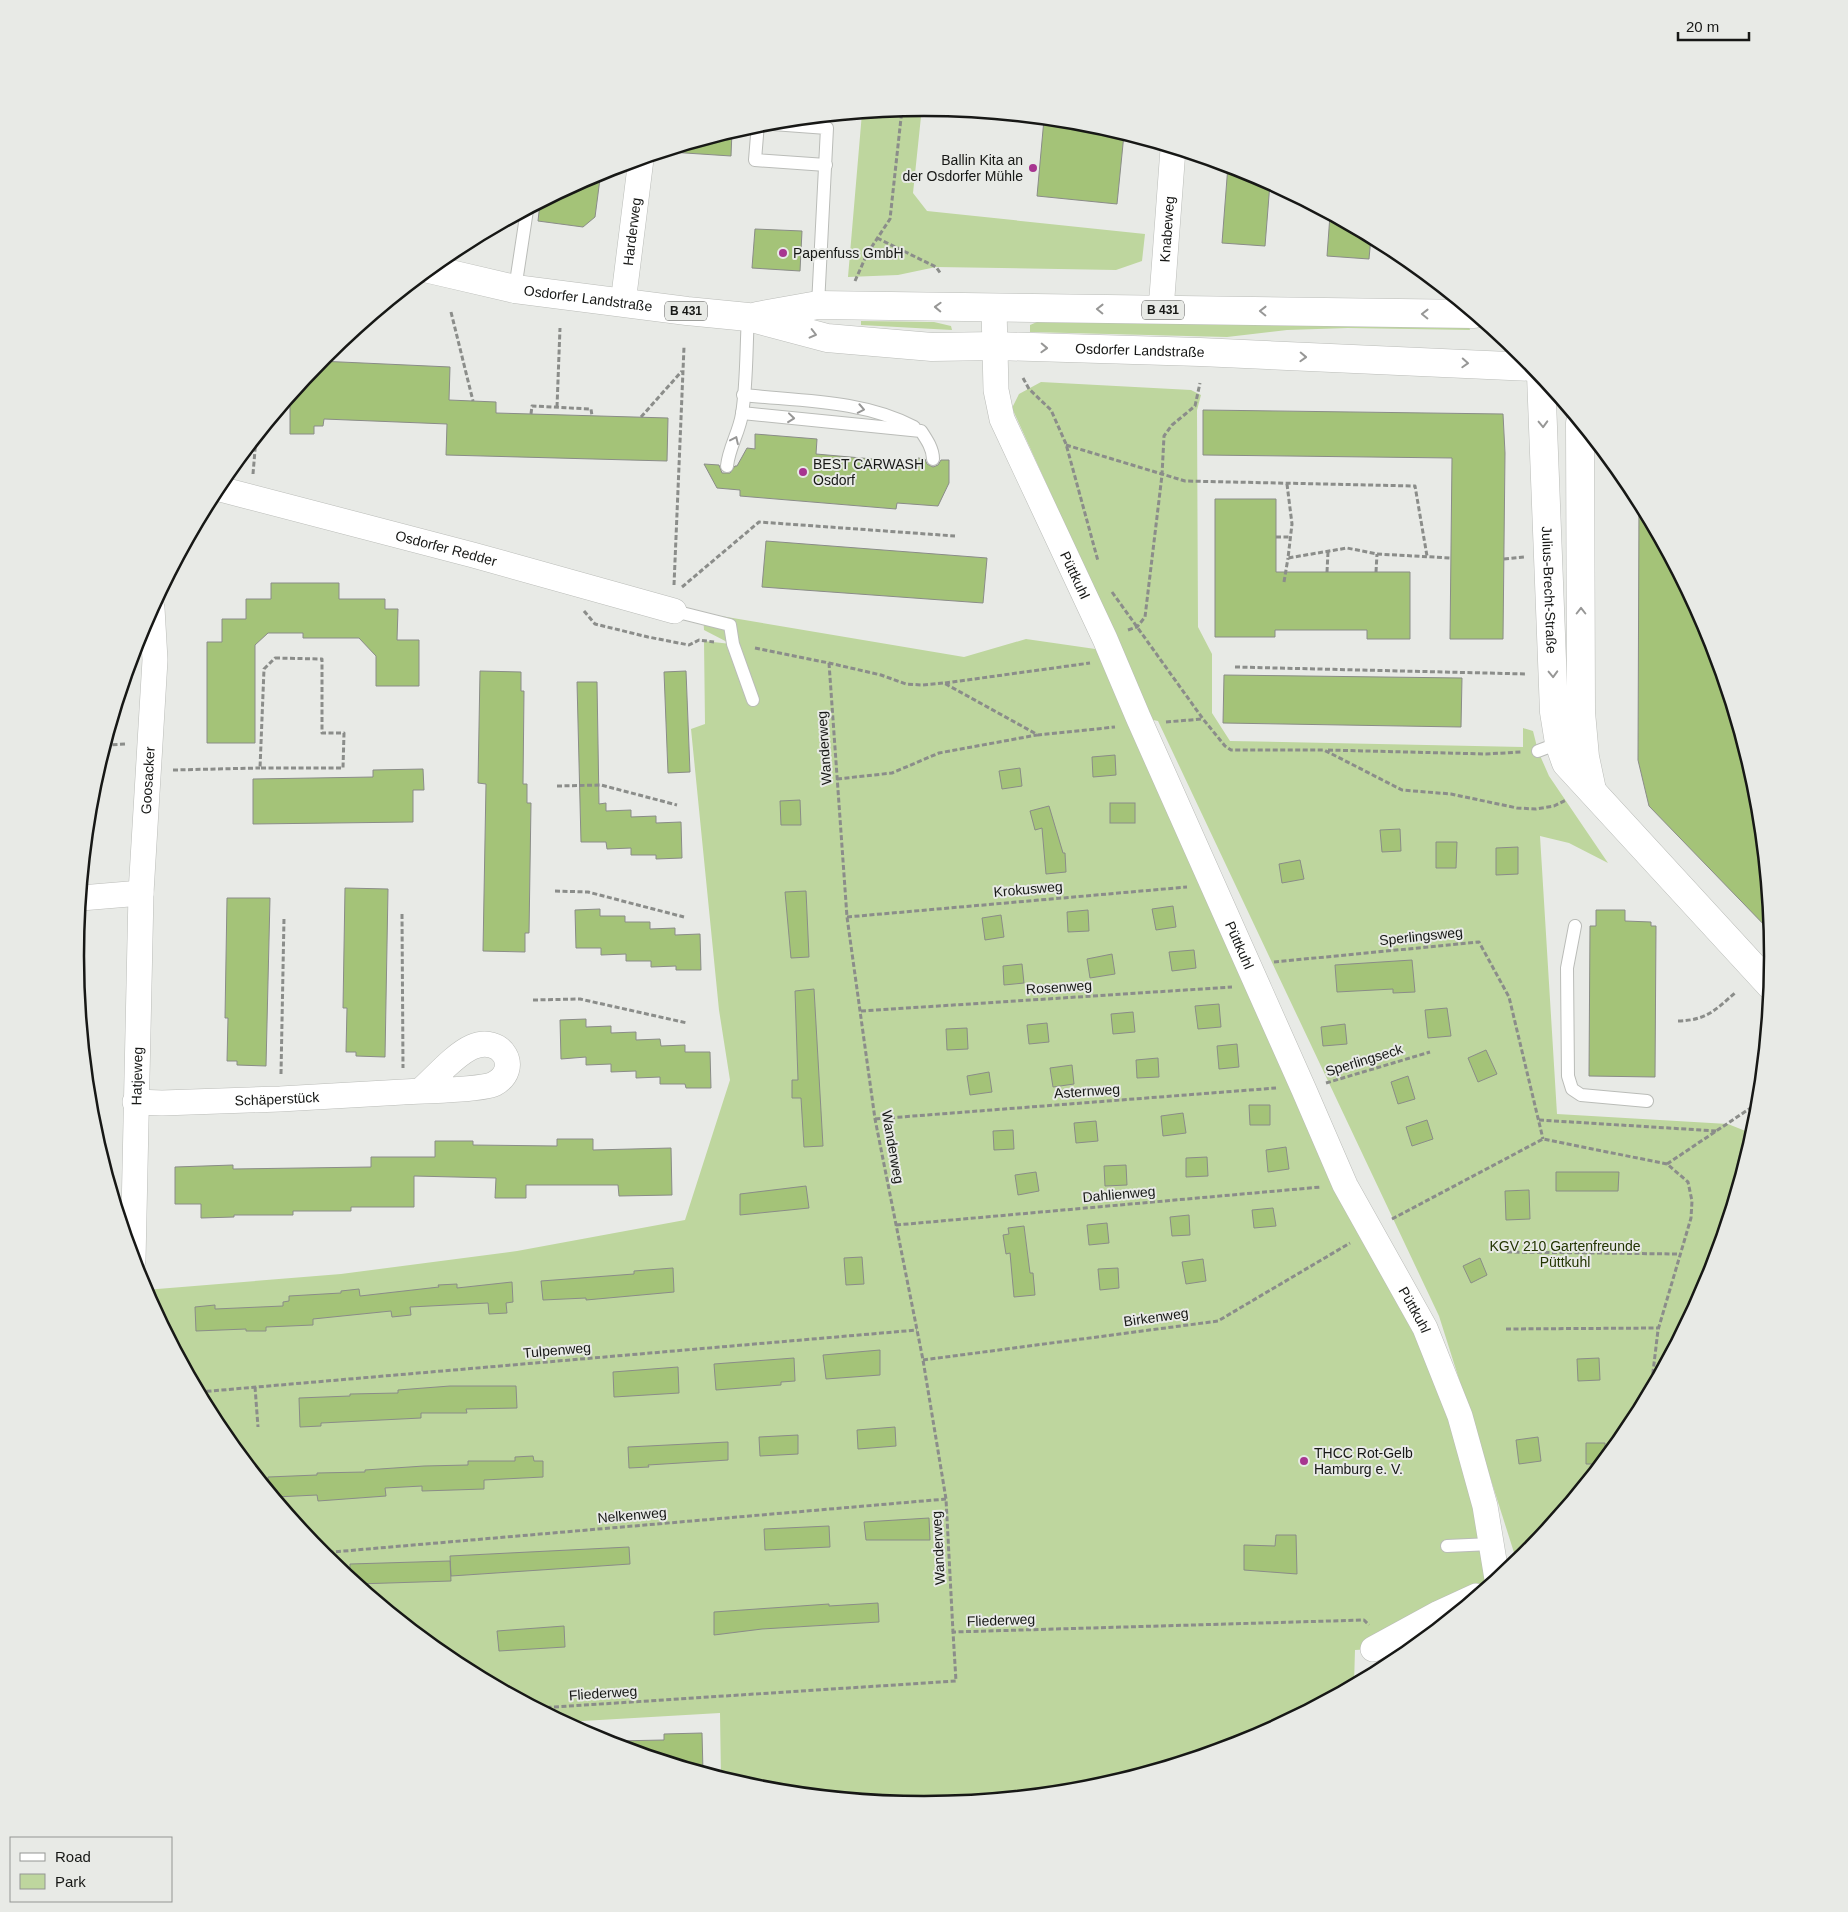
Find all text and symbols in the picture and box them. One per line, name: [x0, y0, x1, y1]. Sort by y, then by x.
scale bar: [1678, 10, 1749, 42]
text: 20 m: [1686, 18, 1719, 35]
place label: Ballin Kita an der Osdorfer Mühle: [902, 152, 1023, 184]
marker: Ballin Kita an der Osdorfer Mühle: [1027, 162, 1039, 174]
street label: Knabeweg: [1157, 196, 1177, 263]
street label: Harderweg: [620, 197, 644, 267]
place label: Papenfuss GmbH: [793, 245, 904, 261]
marker: Papenfuss GmbH: [777, 247, 789, 259]
street label: Osdorfer Landstraße: [523, 282, 653, 315]
road number: B 431: [1142, 300, 1184, 320]
road number: B 431: [665, 302, 707, 321]
one-way arrow: [933, 302, 941, 313]
one-way arrow: [1096, 304, 1104, 314]
one-way arrow: [1258, 306, 1266, 317]
one-way arrow: [1421, 309, 1428, 319]
one-way arrow: [808, 328, 817, 339]
street label: Osdorfer Landstraße: [1075, 340, 1205, 360]
one-way arrow: [1040, 343, 1048, 353]
one-way arrow: [1299, 351, 1307, 362]
one-way arrow: [1461, 357, 1469, 368]
one-way arrow: [857, 403, 866, 413]
one-way arrow: [787, 412, 795, 423]
one-way arrow: [1537, 420, 1548, 428]
one-way arrow: [729, 436, 739, 445]
place label: BEST CARWASH Osdorf: [813, 456, 924, 488]
marker: BEST CARWASH Osdorf: [797, 466, 809, 478]
street label: Julius-Brecht-Straße: [1539, 526, 1560, 654]
street label: Osdorfer Redder: [394, 527, 499, 569]
street label: Püttkuhl: [1057, 549, 1093, 601]
one-way arrow: [1576, 607, 1586, 614]
one-way arrow: [1547, 670, 1558, 678]
street label: Wanderweg: [813, 710, 835, 786]
street label: Goosacker: [138, 746, 158, 815]
street label: Krokusweg: [993, 878, 1063, 900]
street label: Püttkuhl: [1222, 919, 1257, 972]
street label: Sperlingsweg: [1378, 924, 1464, 948]
street label: Rosenweg: [1025, 977, 1093, 997]
street label: Sperlingseck: [1323, 1040, 1406, 1079]
street label: Hatjeweg: [128, 1047, 146, 1105]
street label: Asternweg: [1053, 1081, 1121, 1101]
street label: Schäperstück: [234, 1089, 321, 1109]
street label: Wanderweg: [879, 1109, 907, 1185]
street label: Dahlienweg: [1082, 1183, 1156, 1205]
park label: KGV 210 Gartenfreunde Püttkuhl: [1490, 1238, 1641, 1270]
street label: Püttkuhl: [1395, 1284, 1434, 1335]
street label: Birkenweg: [1123, 1305, 1189, 1329]
street label: Tulpenweg: [522, 1339, 592, 1361]
place label: THCC Rot-Gelb Hamburg e. V.: [1314, 1445, 1413, 1477]
marker: THCC Rot-Gelb Hamburg e. V.: [1298, 1455, 1310, 1467]
street label: Nelkenweg: [597, 1504, 667, 1526]
street label: Wanderweg: [928, 1511, 948, 1585]
street label: Fliederweg: [966, 1611, 1036, 1629]
street label: Fliederweg: [568, 1683, 638, 1703]
legend: [10, 1837, 172, 1902]
text: Road: [55, 1848, 91, 1865]
text: Park: [55, 1873, 86, 1890]

